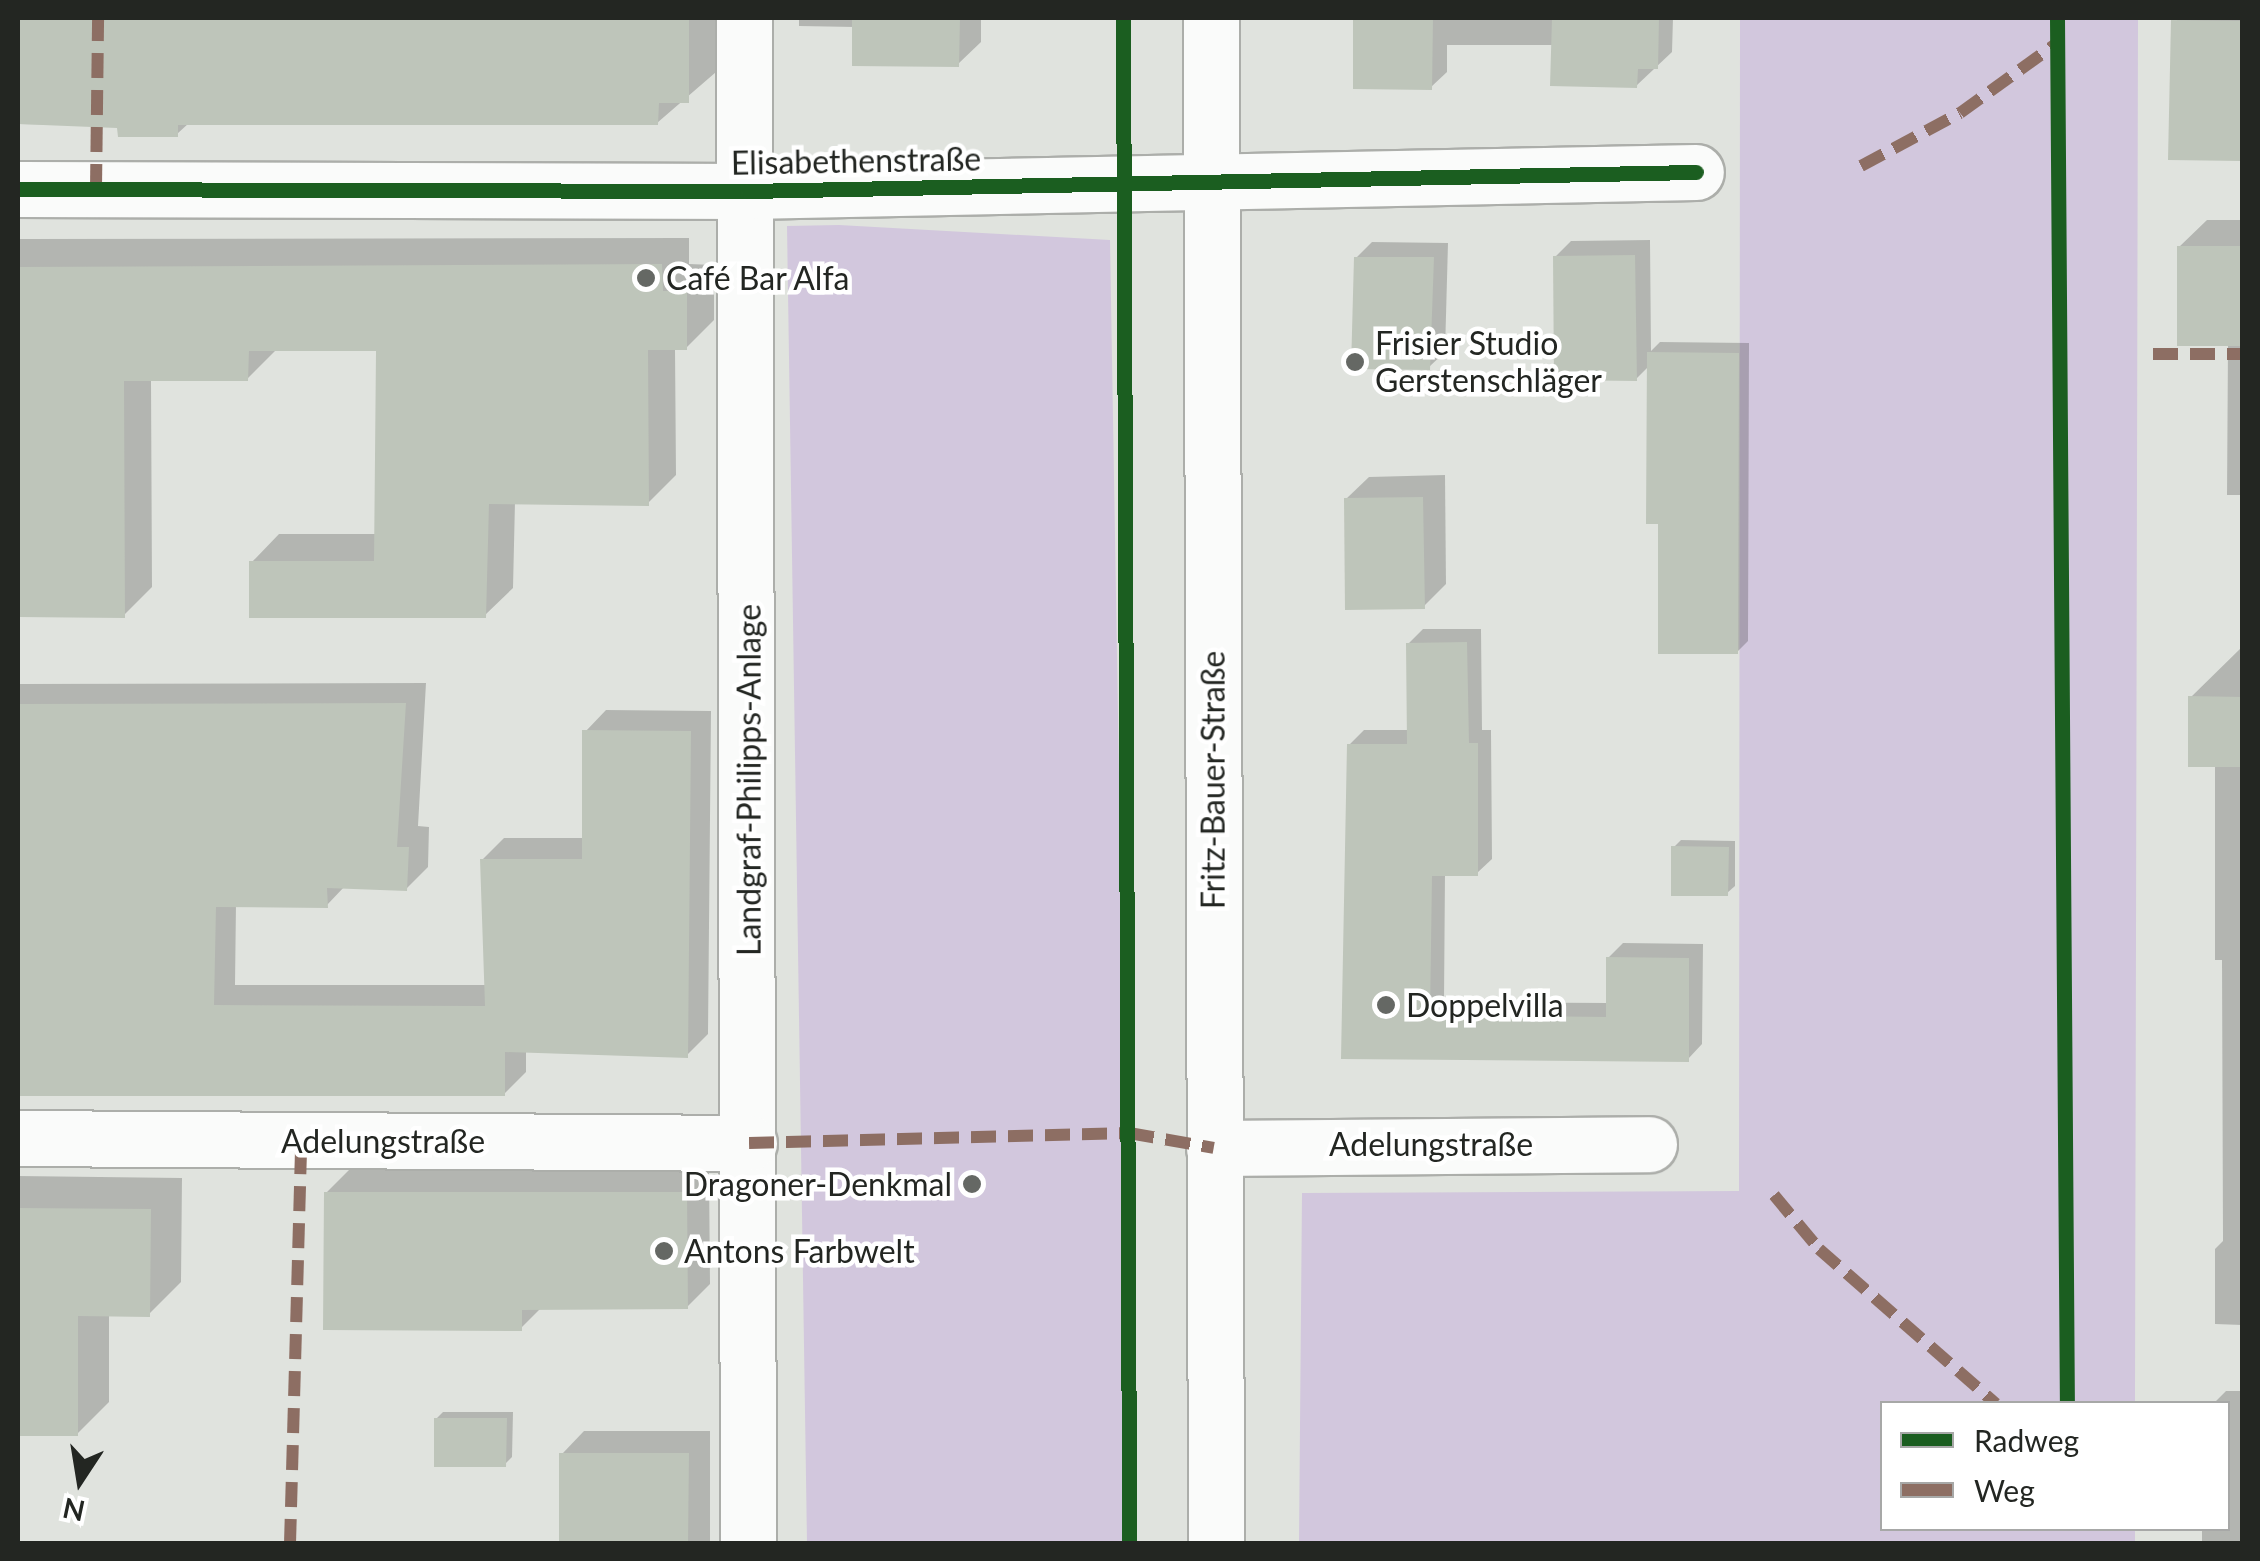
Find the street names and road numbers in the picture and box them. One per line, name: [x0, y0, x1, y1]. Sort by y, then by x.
street label: Elisabethenstraße: [731, 140, 981, 182]
street label: Landgraf-Philipps-Anlage: [730, 604, 768, 956]
street label: Fritz-Bauer-Straße: [1194, 651, 1232, 909]
street label: Adelungstraße: [281, 1122, 485, 1160]
street label: Adelungstraße: [1329, 1125, 1533, 1163]

